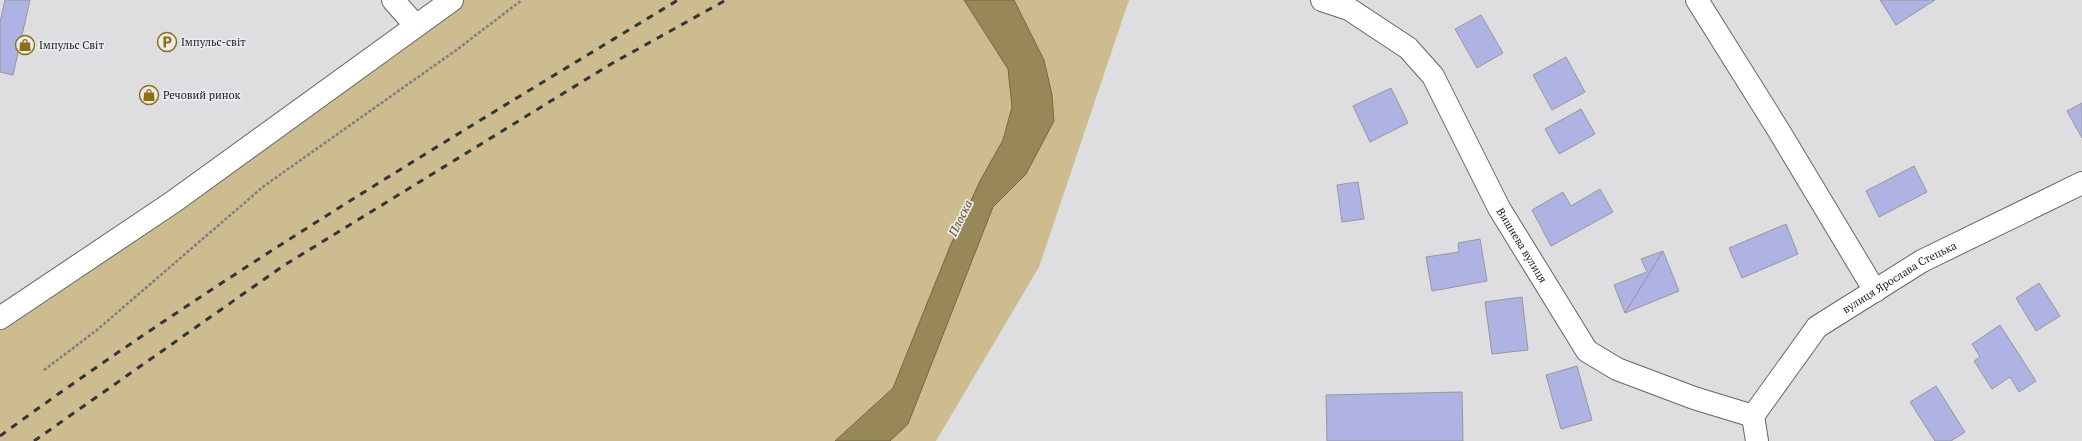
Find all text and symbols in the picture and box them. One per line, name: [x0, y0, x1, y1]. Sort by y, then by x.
parking icon: Імпульс-світ: [156, 31, 178, 53]
shop icon: Імпульс Світ: [14, 34, 36, 56]
place label: Імпульс-світ: [181, 35, 246, 49]
place label: Імпульс Світ: [39, 38, 104, 52]
shop icon: Речовий ринок: [138, 84, 160, 106]
place label: Речовий ринок: [163, 88, 240, 102]
water label: Плоска: [944, 197, 975, 239]
street label: Вишнева вулиця: [1494, 205, 1550, 285]
street label: вулиця Ярослава Стецька: [1840, 238, 1959, 316]

